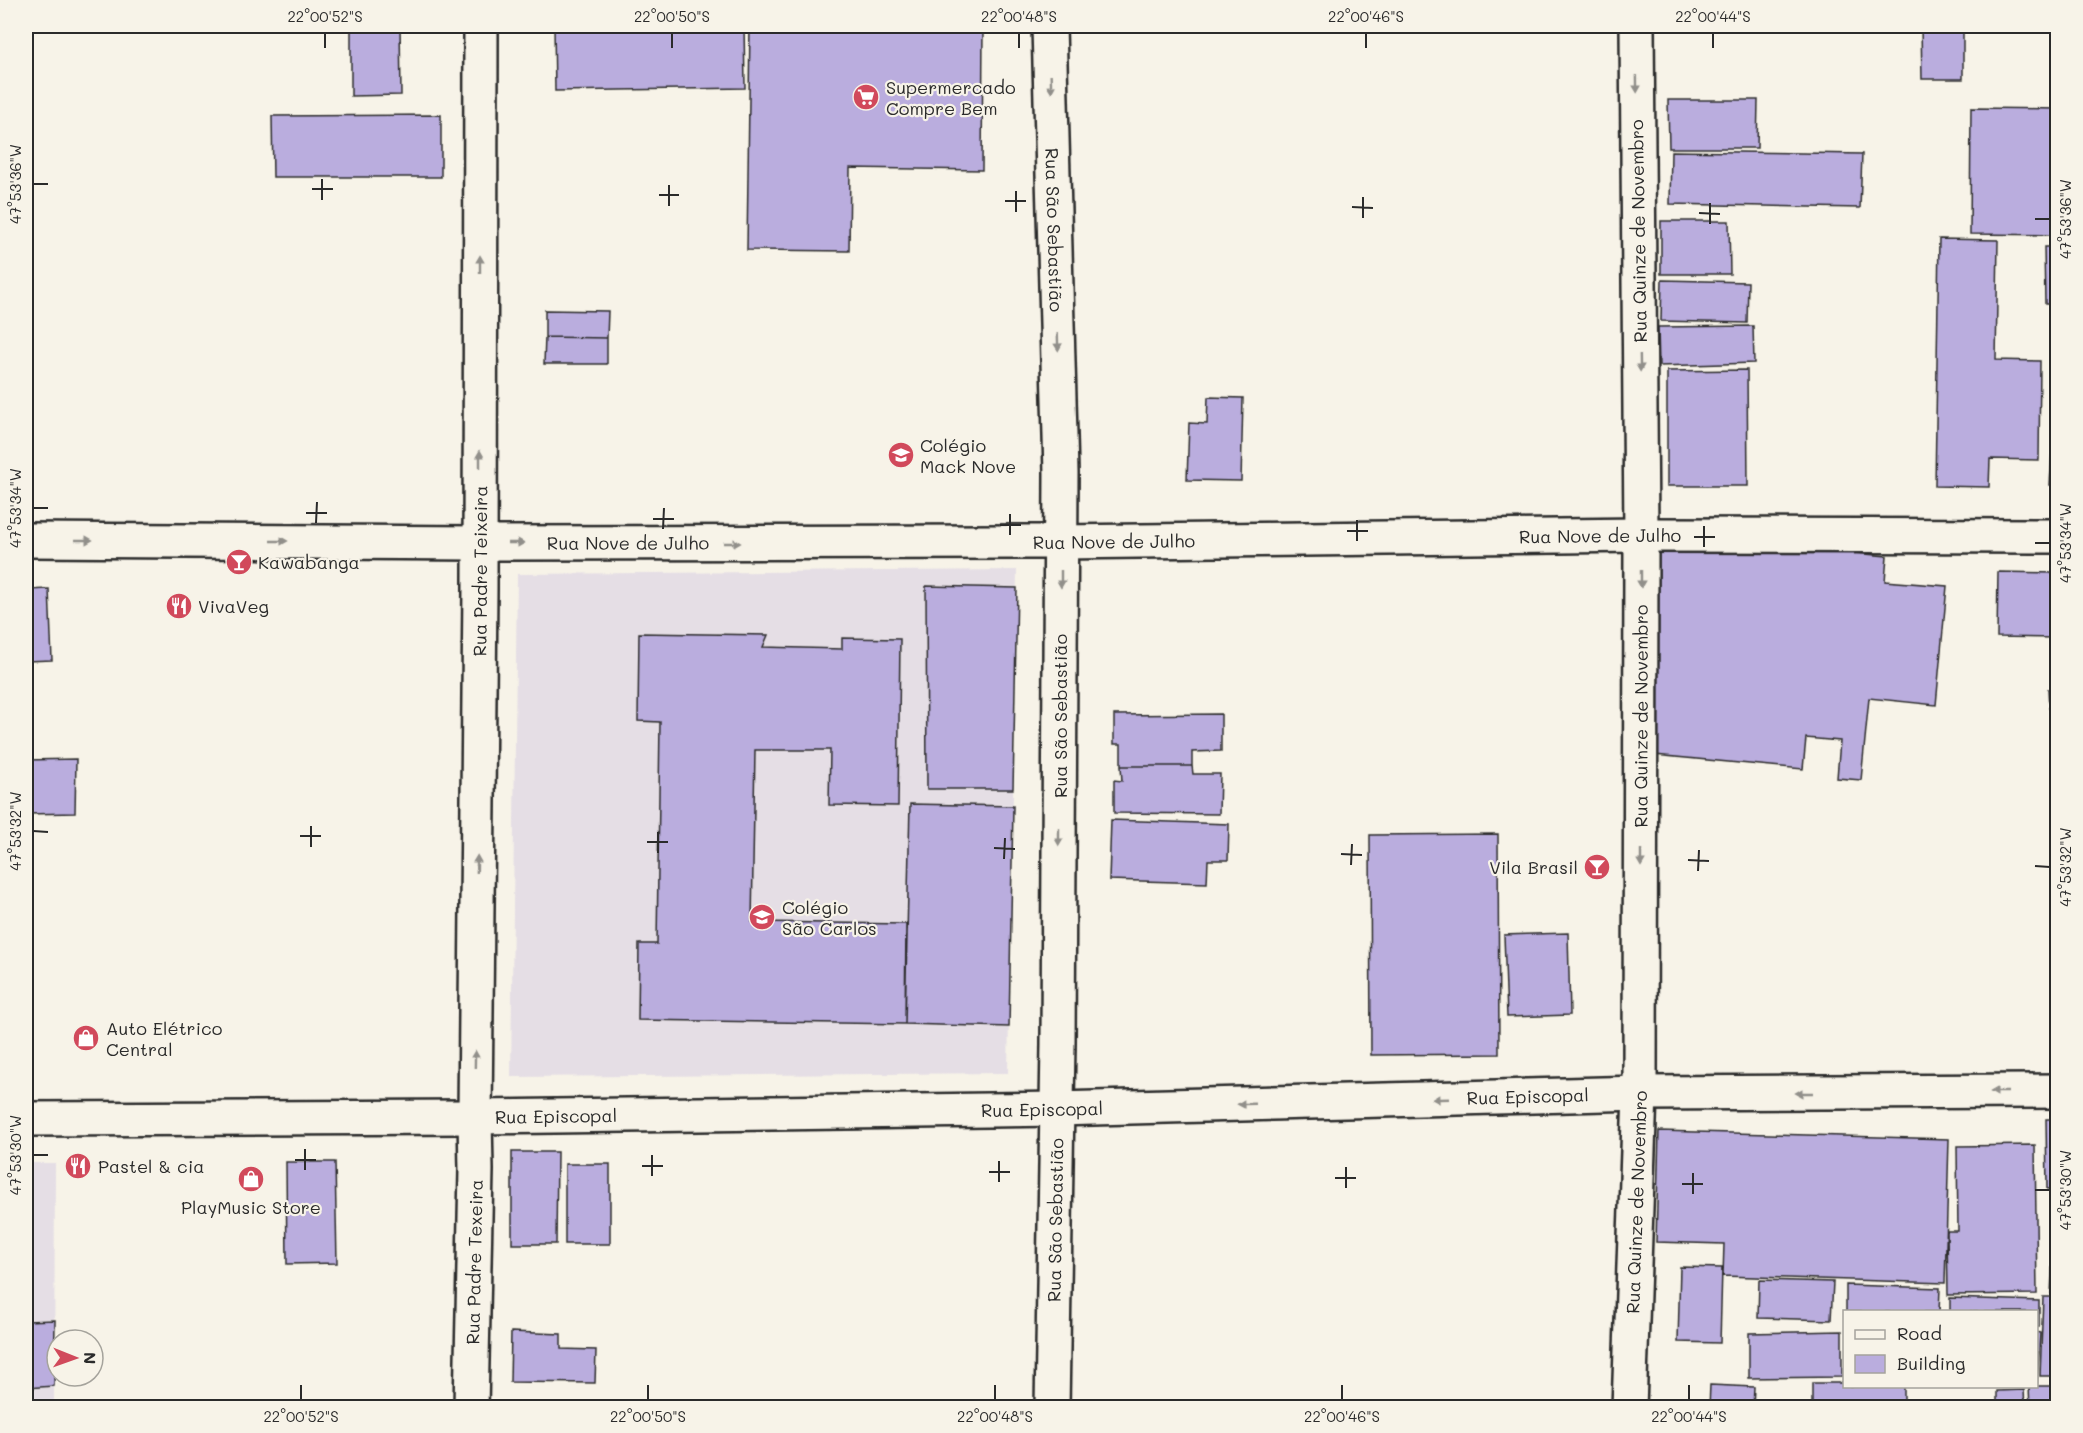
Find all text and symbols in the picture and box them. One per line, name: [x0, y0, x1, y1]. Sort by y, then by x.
text: 22°00'52"S: [287, 6, 363, 26]
text: 22°00'50"S: [634, 6, 710, 26]
text: 22°00'48"S: [981, 6, 1057, 26]
text: 22°00'46"S: [1328, 6, 1404, 26]
text: 22°00'44"S: [1675, 6, 1751, 26]
one-way arrow: [1046, 74, 1055, 93]
one-way arrow: [1632, 74, 1642, 93]
place label: Supermercado Compre Bem: [886, 75, 1016, 120]
supermarket icon: Supermercado Compre Bem: [851, 82, 881, 112]
street label: Rua Quinze de Novembro: [1624, 119, 1652, 343]
text: 47°53'36"W: [5, 144, 25, 224]
street label: Rua São Sebastião: [1040, 147, 1069, 313]
text: 47°53'36"W: [2055, 179, 2075, 259]
one-way arrow: [475, 254, 485, 273]
one-way arrow: [1053, 332, 1063, 351]
one-way arrow: [1635, 353, 1645, 372]
place label: Colégio Mack Nove: [920, 433, 1016, 478]
school or university icon: Colégio Mack Nove: [886, 440, 916, 470]
one-way arrow: [475, 449, 484, 468]
text: 47°53'34"W: [5, 468, 25, 548]
street label: Rua Padre Teixeira: [467, 486, 492, 657]
text: 47°53'34"W: [2055, 503, 2075, 583]
street label: Rua Nove de Julho: [1519, 523, 1681, 548]
street label: Rua Nove de Julho: [1033, 528, 1196, 554]
street label: Rua Nove de Julho: [547, 531, 709, 555]
one-way arrow: [74, 535, 93, 545]
one-way arrow: [269, 537, 288, 546]
one-way arrow: [506, 538, 525, 548]
one-way arrow: [722, 538, 741, 548]
bar icon: Kawabanga: [224, 547, 254, 577]
place label: Kawabanga: [258, 550, 360, 574]
one-way arrow: [1056, 569, 1066, 588]
one-way arrow: [1636, 569, 1646, 588]
restaurant icon: VivaVeg: [164, 591, 194, 621]
place label: VivaVeg: [198, 594, 269, 618]
street label: Rua Quinze de Novembro: [1628, 604, 1653, 828]
street label: Rua São Sebastião: [1048, 634, 1072, 798]
text: 47°53'32"W: [5, 791, 25, 871]
one-way arrow: [1054, 827, 1064, 846]
text: 47°53'32"W: [2055, 827, 2075, 907]
one-way arrow: [1636, 848, 1646, 867]
bar icon: Vila Brasil: [1582, 852, 1612, 882]
one-way arrow: [472, 854, 482, 873]
place label: Vila Brasil: [1489, 855, 1578, 879]
place label: Colégio São Carlos: [782, 895, 877, 940]
school or university icon: Colégio São Carlos: [747, 902, 777, 932]
place label: Auto Elétrico Central: [106, 1016, 223, 1061]
shop icon: Auto Elétrico Central: [71, 1023, 101, 1053]
one-way arrow: [470, 1049, 480, 1068]
street label: Rua Episcopal: [1466, 1082, 1589, 1110]
one-way arrow: [1990, 1087, 2009, 1097]
one-way arrow: [1795, 1088, 1814, 1098]
street label: Rua Quinze de Novembro: [1620, 1090, 1652, 1314]
one-way arrow: [1432, 1094, 1451, 1104]
street label: Rua Episcopal: [981, 1096, 1103, 1122]
one-way arrow: [1237, 1099, 1256, 1109]
street label: Rua Episcopal: [495, 1103, 617, 1129]
text: 47°53'30"W: [5, 1115, 25, 1195]
street label: Rua São Sebastião: [1042, 1137, 1068, 1302]
text: 47°53'30"W: [2055, 1150, 2075, 1230]
restaurant icon: Pastel & cia: [63, 1151, 93, 1181]
place label: Pastel & cia: [98, 1154, 204, 1178]
shop icon: PlayMusic Store: [236, 1164, 266, 1194]
street label: Rua Padre Texeira: [460, 1179, 488, 1345]
place label: PlayMusic Store: [181, 1195, 321, 1219]
legend: [1843, 1310, 2038, 1388]
text: Road: [1897, 1321, 1942, 1345]
north arrow: [45, 1328, 105, 1388]
text: Building: [1897, 1351, 1965, 1375]
text: N: [80, 1352, 101, 1365]
text: 22°00'52"S: [263, 1406, 339, 1426]
text: 22°00'50"S: [610, 1406, 686, 1426]
text: 22°00'48"S: [957, 1406, 1033, 1426]
text: 22°00'46"S: [1304, 1406, 1380, 1426]
text: 22°00'44"S: [1651, 1406, 1727, 1426]

